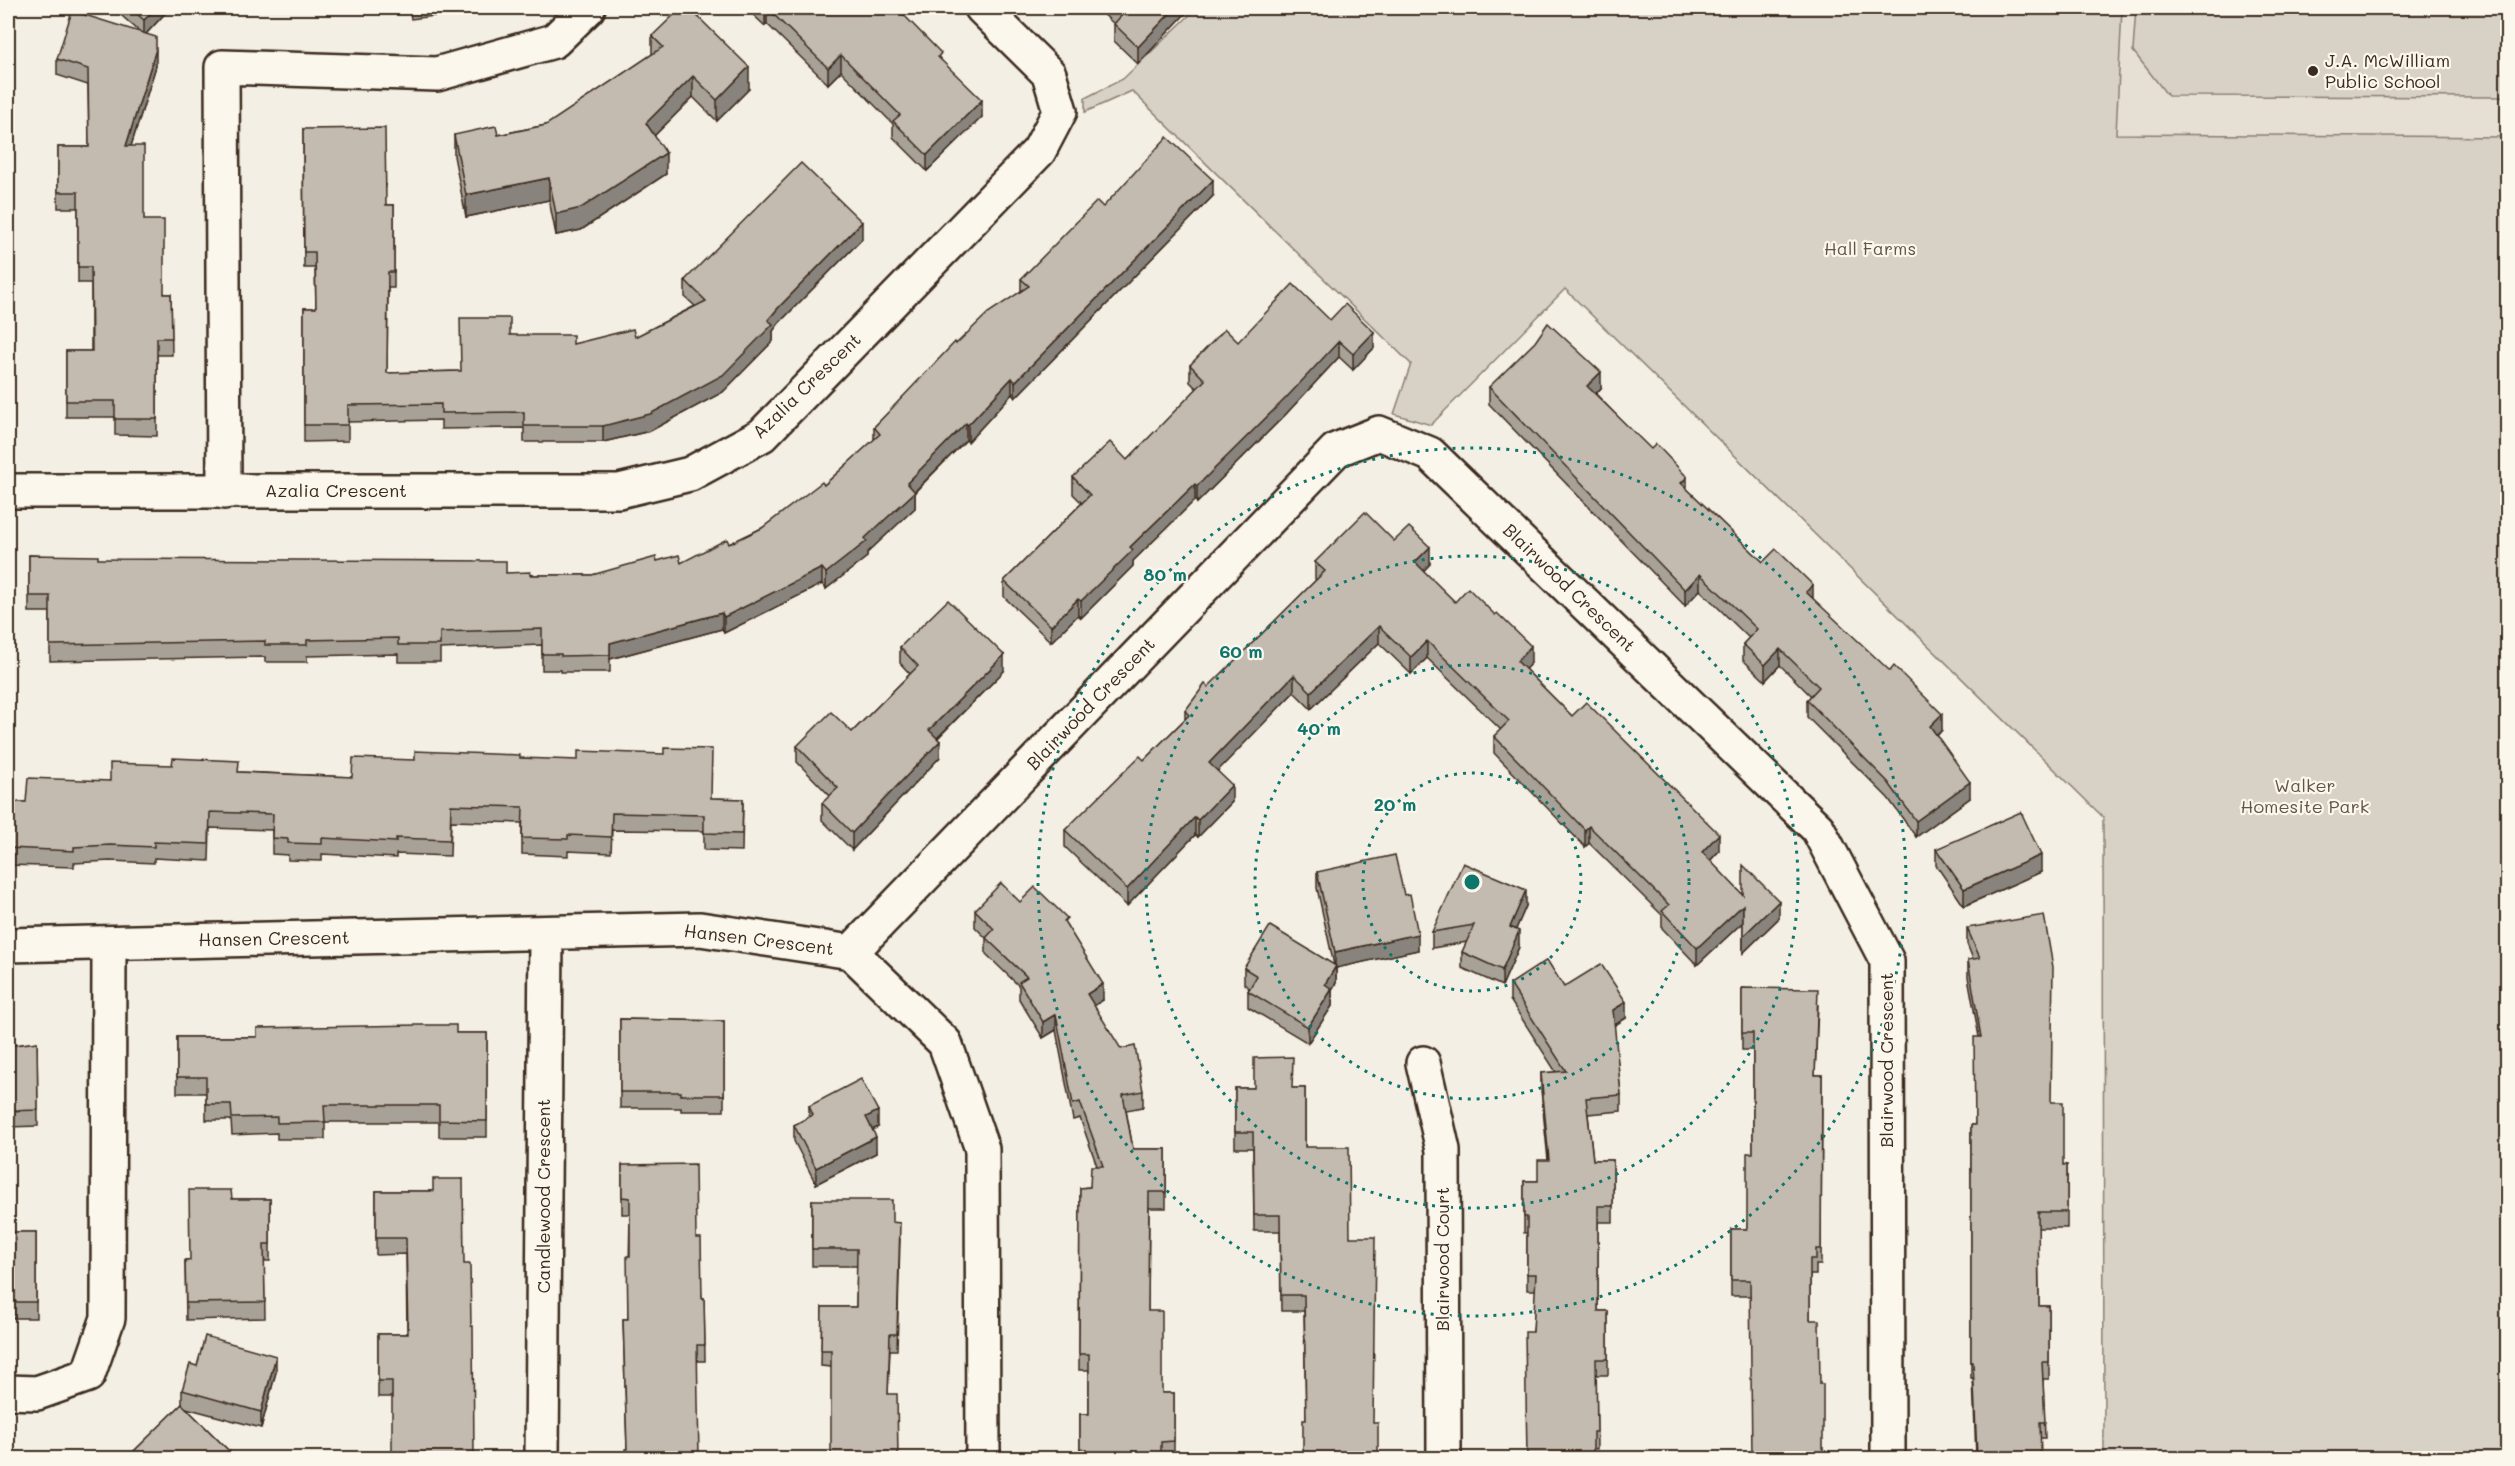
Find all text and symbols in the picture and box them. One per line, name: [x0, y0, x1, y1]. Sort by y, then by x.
place label: J.A. McWilliam Public School: [2325, 48, 2450, 93]
marker: J.A. McWilliam Public School: [2306, 64, 2320, 78]
park label: Hall Farms: [1824, 236, 1916, 260]
street label: Azalia Crescent: [747, 327, 866, 443]
street label: Azalia Crescent: [265, 478, 407, 502]
street label: Blairwood Crescent: [1498, 518, 1641, 657]
text: 80 m: [1143, 562, 1187, 586]
street label: Blairwood Crescent: [1021, 632, 1160, 775]
text: 60 m: [1219, 639, 1263, 663]
text: 40 m: [1297, 716, 1341, 740]
park label: Walker Homesite Park: [2241, 773, 2369, 818]
text: 20 m: [1374, 792, 1416, 816]
centre of rings: [1462, 872, 1482, 892]
street label: Hansen Crescent: [683, 918, 836, 960]
street label: Hansen Crescent: [198, 925, 350, 951]
street label: Blairwood Crescent: [1874, 972, 1898, 1148]
street label: Candlewood Crescent: [531, 1099, 555, 1294]
street label: Blairwood Court: [1430, 1187, 1454, 1331]

